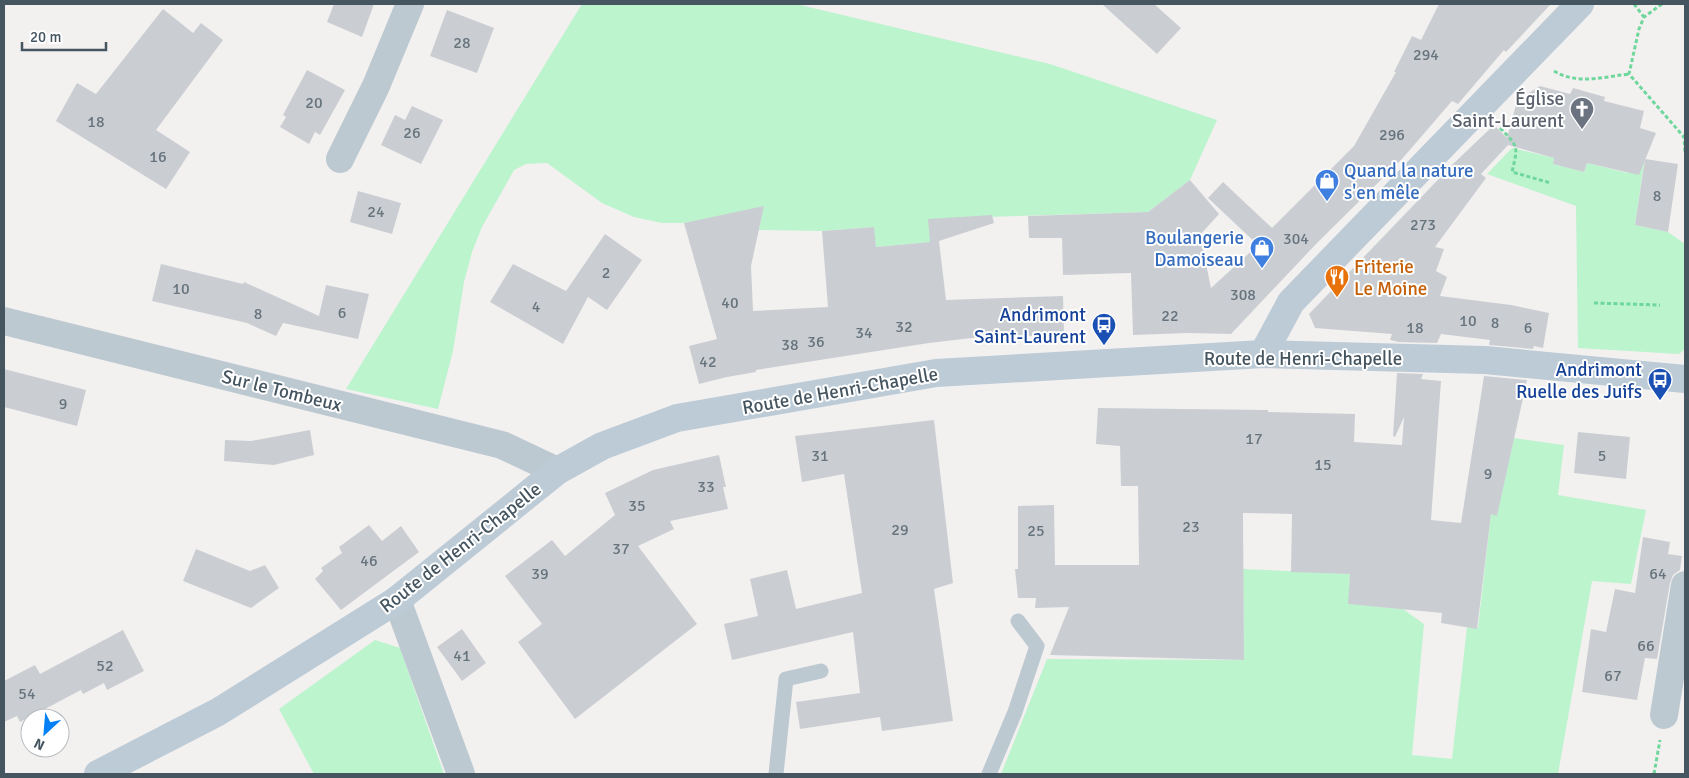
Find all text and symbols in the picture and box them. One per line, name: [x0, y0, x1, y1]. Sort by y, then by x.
scale bar: [22, 20, 106, 52]
text: 20 m: [30, 28, 61, 46]
house number: 28: [453, 33, 471, 53]
house number: 294: [1413, 45, 1439, 65]
place label: Église Saint-Laurent: [1452, 87, 1564, 133]
house number: 20: [305, 93, 323, 113]
church icon: Église Saint-Laurent: [1569, 96, 1595, 130]
house number: 18: [87, 112, 105, 132]
house number: 26: [403, 123, 421, 143]
house number: 296: [1379, 125, 1405, 145]
house number: 16: [149, 147, 167, 167]
place label: Quand la nature s'en mêle: [1344, 159, 1473, 205]
shop icon: Quand la nature s'en mêle: [1314, 168, 1340, 202]
house number: 8: [1653, 186, 1661, 206]
house number: 24: [367, 202, 385, 222]
house number: 273: [1410, 215, 1436, 235]
place label: Boulangerie Damoiseau: [1145, 226, 1244, 272]
house number: 304: [1283, 229, 1309, 249]
shop icon: Boulangerie Damoiseau: [1249, 235, 1275, 269]
place label: Friterie Le Moine: [1354, 255, 1427, 301]
house number: 2: [602, 263, 610, 283]
restaurant icon: Friterie Le Moine: [1324, 264, 1350, 298]
house number: 10: [172, 279, 190, 299]
house number: 308: [1230, 285, 1256, 305]
house number: 40: [721, 293, 739, 313]
house number: 4: [532, 297, 541, 317]
house number: 6: [338, 303, 346, 323]
place label: Andrimont Saint-Laurent: [974, 303, 1086, 349]
house number: 8: [254, 304, 262, 324]
house number: 22: [1161, 306, 1179, 326]
house number: 10: [1459, 311, 1477, 331]
bus stop icon: Andrimont Saint-Laurent: [1091, 312, 1117, 346]
house number: 8: [1491, 313, 1499, 333]
house number: 32: [895, 317, 913, 337]
house number: 18: [1406, 318, 1424, 338]
house number: 6: [1524, 318, 1532, 338]
house number: 34: [855, 323, 873, 343]
house number: 36: [807, 332, 825, 352]
house number: 38: [781, 335, 799, 355]
street label: Route de Henri-Chapelle: [1204, 347, 1402, 371]
house number: 42: [699, 352, 717, 372]
place label: Andrimont Ruelle des Juifs: [1516, 358, 1642, 404]
street label: Route de Henri-Chapelle: [740, 362, 940, 420]
street label: Sur le Tombeux: [219, 364, 344, 418]
bus stop icon: Andrimont Ruelle des Juifs: [1647, 367, 1673, 401]
house number: 9: [59, 394, 67, 414]
house number: 17: [1245, 429, 1263, 449]
house number: 31: [811, 446, 829, 466]
house number: 5: [1598, 446, 1606, 466]
house number: 15: [1314, 455, 1332, 475]
house number: 9: [1484, 464, 1492, 484]
street label: Route de Henri-Chapelle: [375, 477, 546, 618]
house number: 33: [697, 477, 715, 497]
house number: 35: [628, 496, 646, 516]
house number: 23: [1182, 517, 1200, 537]
house number: 29: [891, 520, 909, 540]
house number: 25: [1027, 521, 1045, 541]
house number: 37: [612, 539, 630, 559]
house number: 46: [360, 551, 378, 571]
house number: 39: [531, 564, 549, 584]
house number: 64: [1649, 564, 1667, 584]
house number: 66: [1637, 636, 1655, 656]
house number: 41: [453, 646, 471, 666]
house number: 52: [96, 656, 114, 676]
house number: 67: [1604, 666, 1622, 686]
house number: 54: [18, 684, 36, 704]
north arrow: [20, 708, 70, 758]
text: N: [31, 734, 48, 754]

